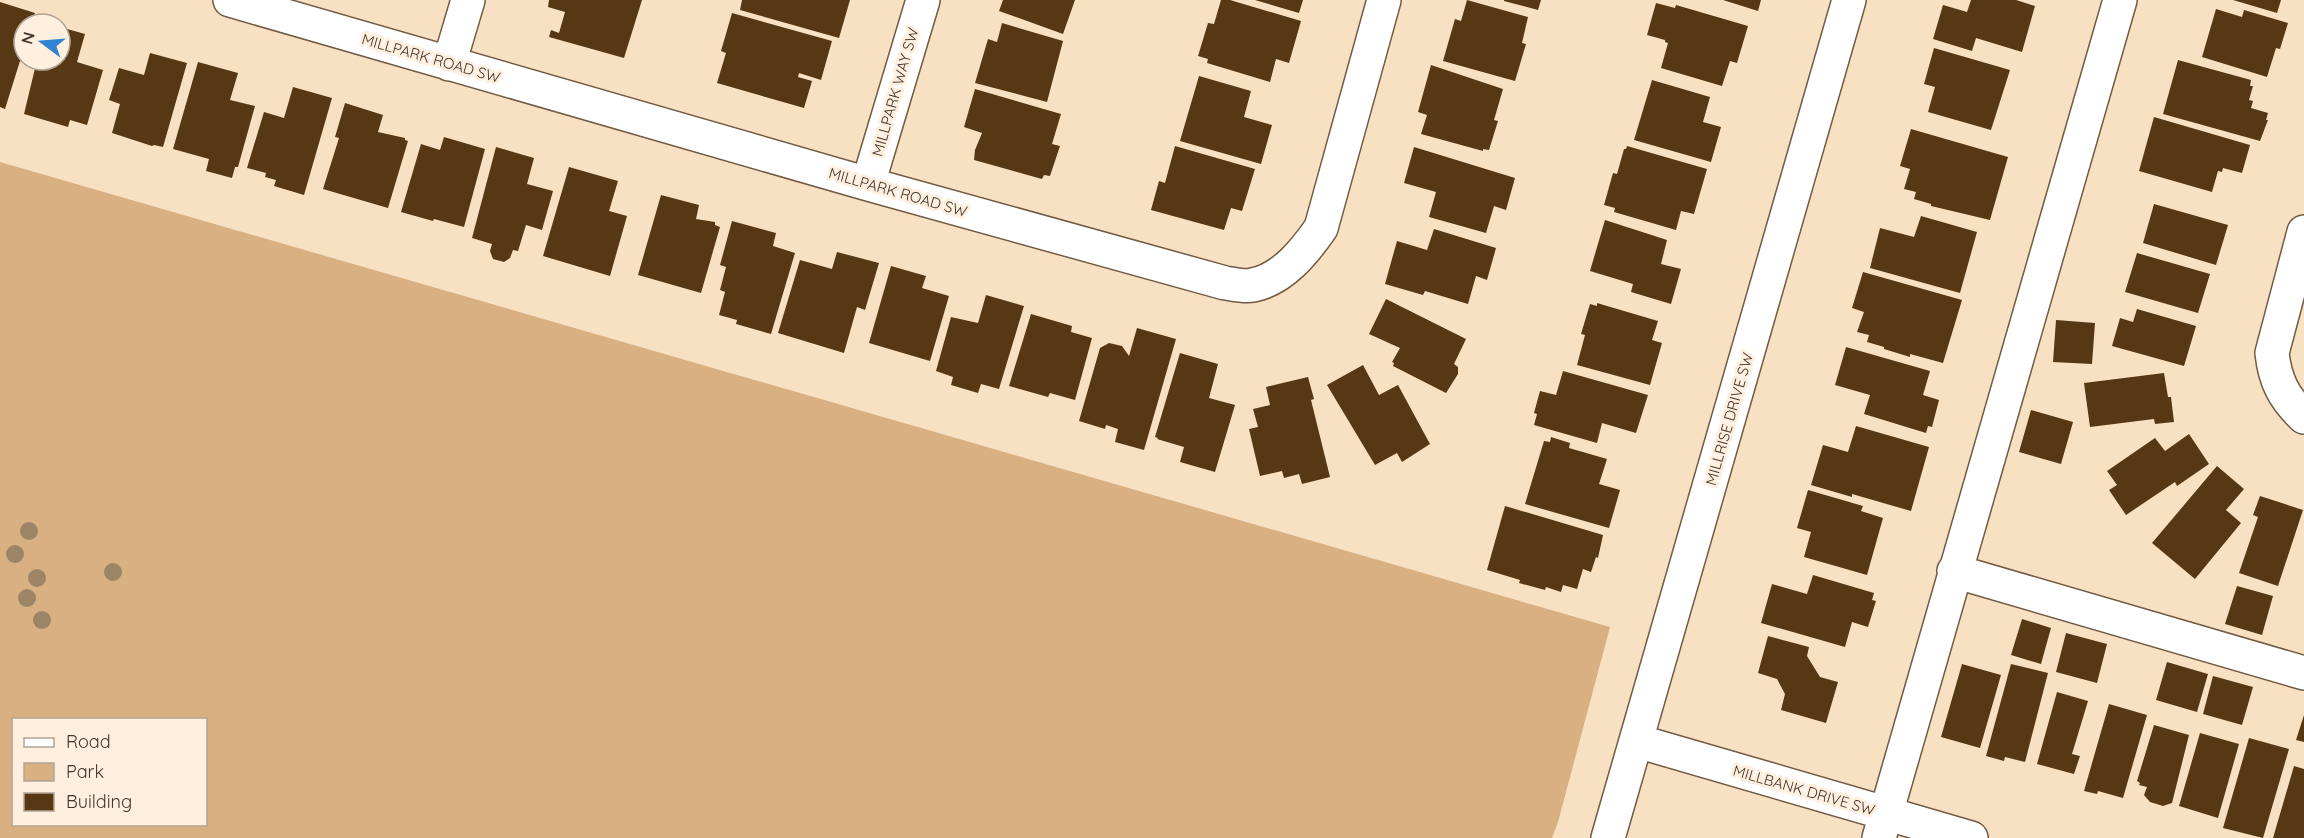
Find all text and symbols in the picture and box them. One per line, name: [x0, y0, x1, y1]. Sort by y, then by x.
north arrow: [12, 12, 72, 72]
street label: MILLPARK WAY SW: [868, 25, 923, 159]
text: N: [16, 29, 39, 46]
street label: MILLPARK ROAD SW: [360, 29, 503, 87]
street label: MILLPARK ROAD SW: [827, 163, 970, 221]
street label: MILLRISE DRIVE SW: [1701, 350, 1757, 487]
legend: [12, 718, 207, 826]
text: Road: [66, 730, 111, 753]
text: Park: [66, 760, 104, 783]
street label: MILLBANK DRIVE SW: [1731, 761, 1878, 820]
text: Building: [66, 790, 132, 813]

